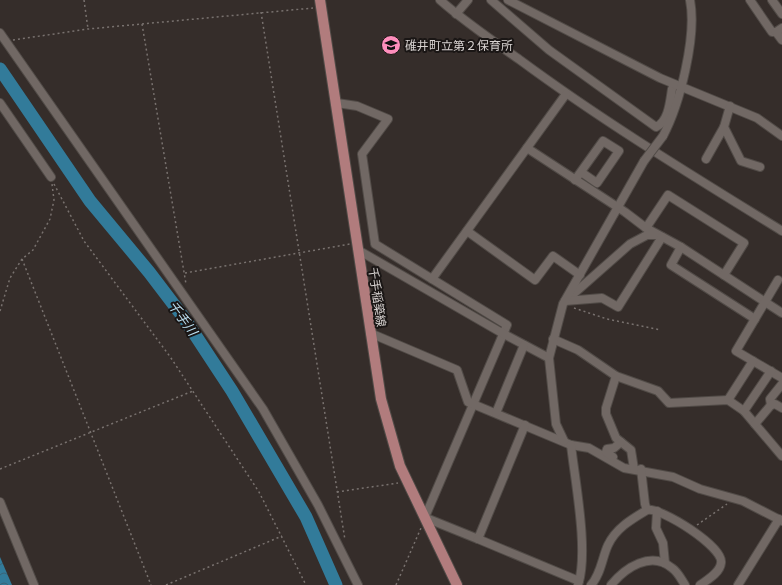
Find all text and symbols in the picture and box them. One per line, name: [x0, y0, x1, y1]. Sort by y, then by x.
school or university icon: 碓井町立第２保育所: [380, 34, 402, 56]
place label: 碓井町立第２保育所: [405, 38, 513, 52]
street label: 千手稲築線: [367, 266, 389, 328]
water label: 千手川: [165, 298, 202, 340]

